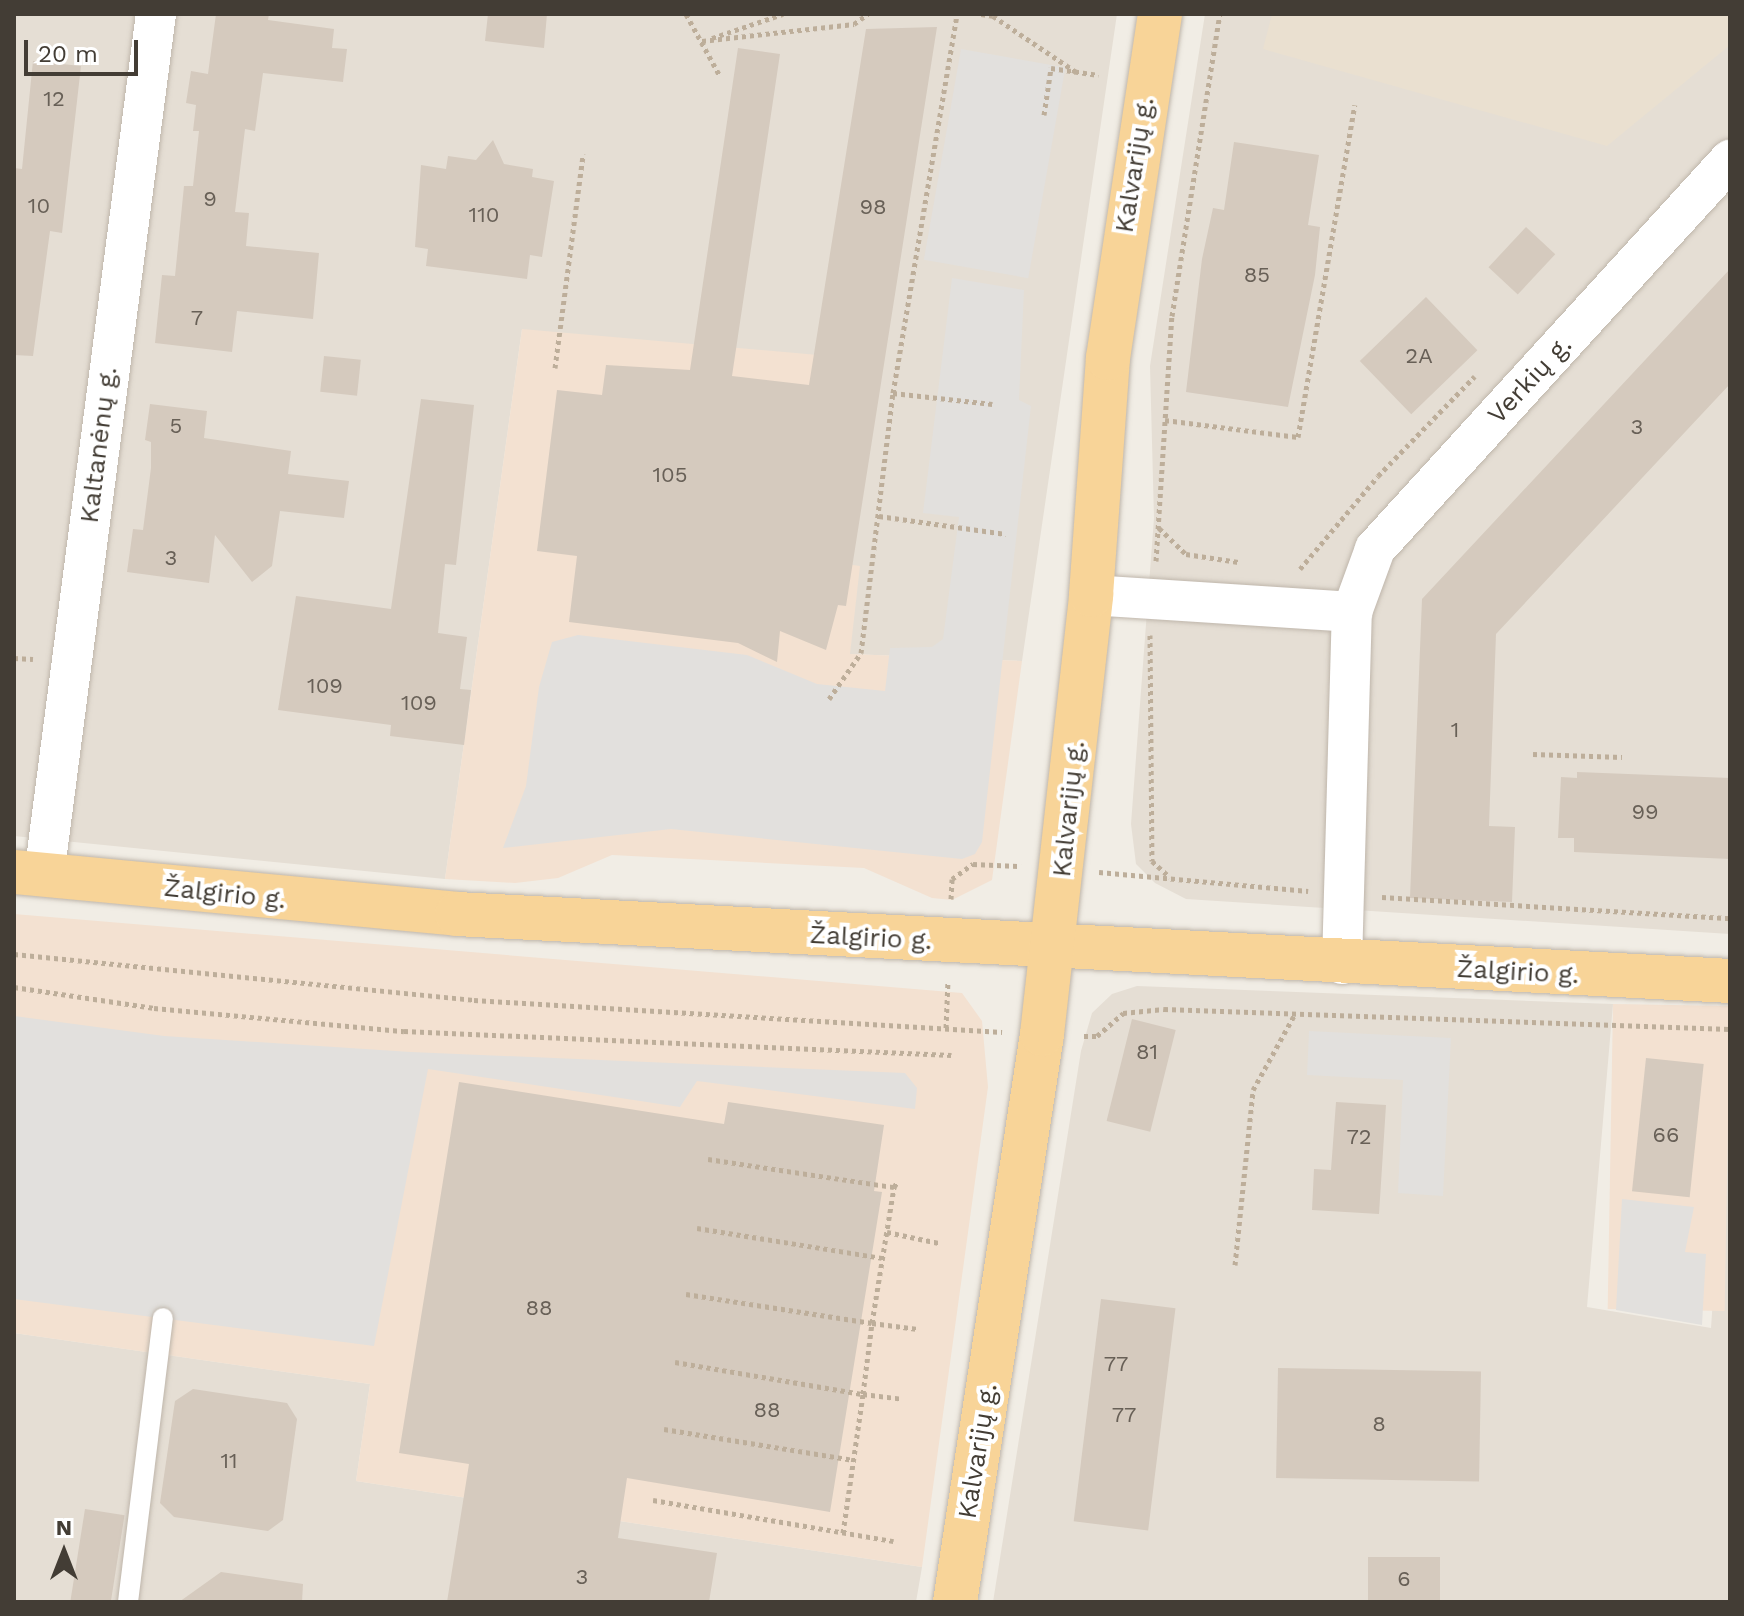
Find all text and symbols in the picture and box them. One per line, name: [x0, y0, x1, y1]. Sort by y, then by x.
scale bar: [28, 24, 142, 74]
text: 20 m: [38, 40, 98, 68]
house number: 12: [43, 86, 65, 112]
street label: Kalvarijų g.: [1109, 95, 1161, 235]
house number: 9: [203, 186, 217, 212]
house number: 10: [28, 193, 50, 219]
house number: 98: [859, 194, 887, 220]
house number: 110: [469, 202, 499, 228]
house number: 85: [1244, 262, 1270, 288]
house number: 7: [191, 305, 203, 331]
street label: Verkių g.: [1482, 330, 1578, 430]
house number: 2A: [1405, 343, 1433, 369]
street label: Kaltanėnų g.: [74, 365, 124, 525]
house number: 5: [170, 413, 182, 439]
house number: 3: [1631, 414, 1643, 440]
house number: 105: [652, 462, 688, 488]
house number: 3: [165, 545, 177, 571]
house number: 109: [307, 673, 343, 699]
house number: 109: [401, 690, 437, 716]
house number: 1: [1451, 717, 1459, 743]
street label: Kalvarijų g.: [1046, 739, 1092, 879]
house number: 99: [1631, 799, 1659, 825]
street label: Žalgirio g.: [162, 872, 288, 916]
street label: Žalgirio g.: [809, 919, 933, 957]
street label: Žalgirio g.: [1456, 953, 1580, 991]
house number: 81: [1136, 1039, 1158, 1065]
house number: 66: [1653, 1122, 1679, 1148]
house number: 72: [1346, 1124, 1372, 1150]
house number: 88: [525, 1295, 553, 1321]
house number: 77: [1104, 1351, 1128, 1377]
street label: Kalvarijų g.: [952, 1381, 1004, 1521]
house number: 88: [753, 1397, 781, 1423]
house number: 77: [1112, 1402, 1136, 1428]
house number: 8: [1372, 1411, 1386, 1437]
house number: 11: [220, 1448, 238, 1474]
north arrow: [24, 1512, 104, 1592]
text: N: [56, 1515, 72, 1540]
house number: 3: [576, 1564, 588, 1590]
house number: 6: [1397, 1566, 1411, 1592]

